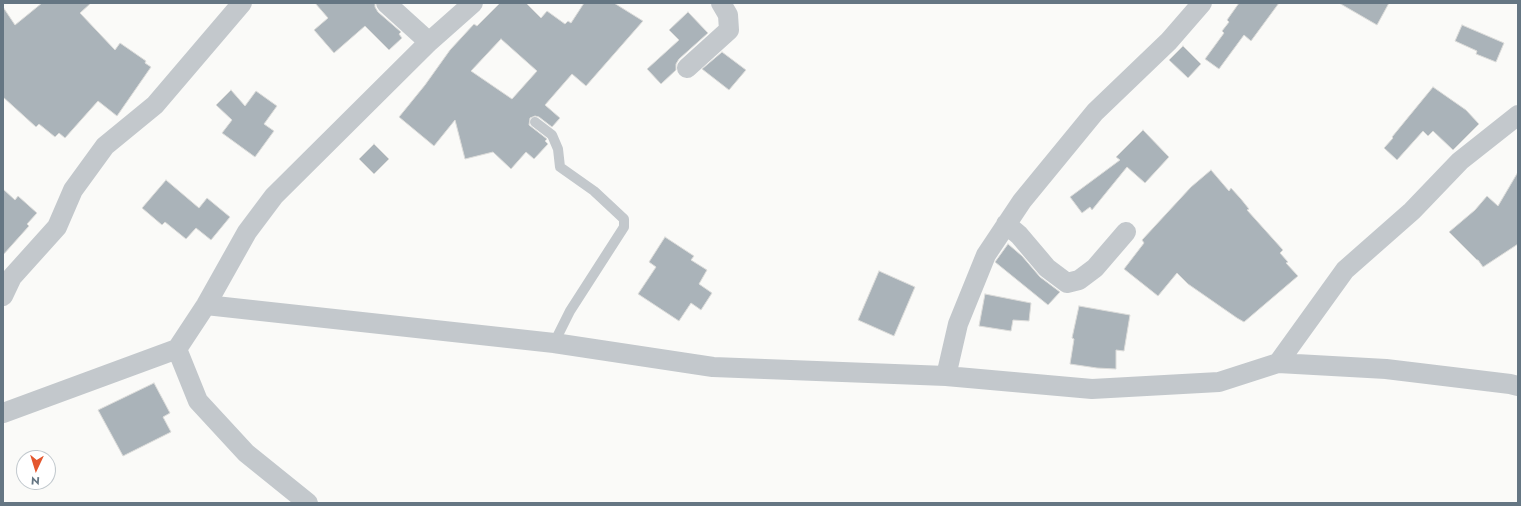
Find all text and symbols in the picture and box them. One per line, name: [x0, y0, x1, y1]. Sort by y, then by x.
north arrow: [16, 450, 56, 490]
text: N: [30, 473, 40, 489]

